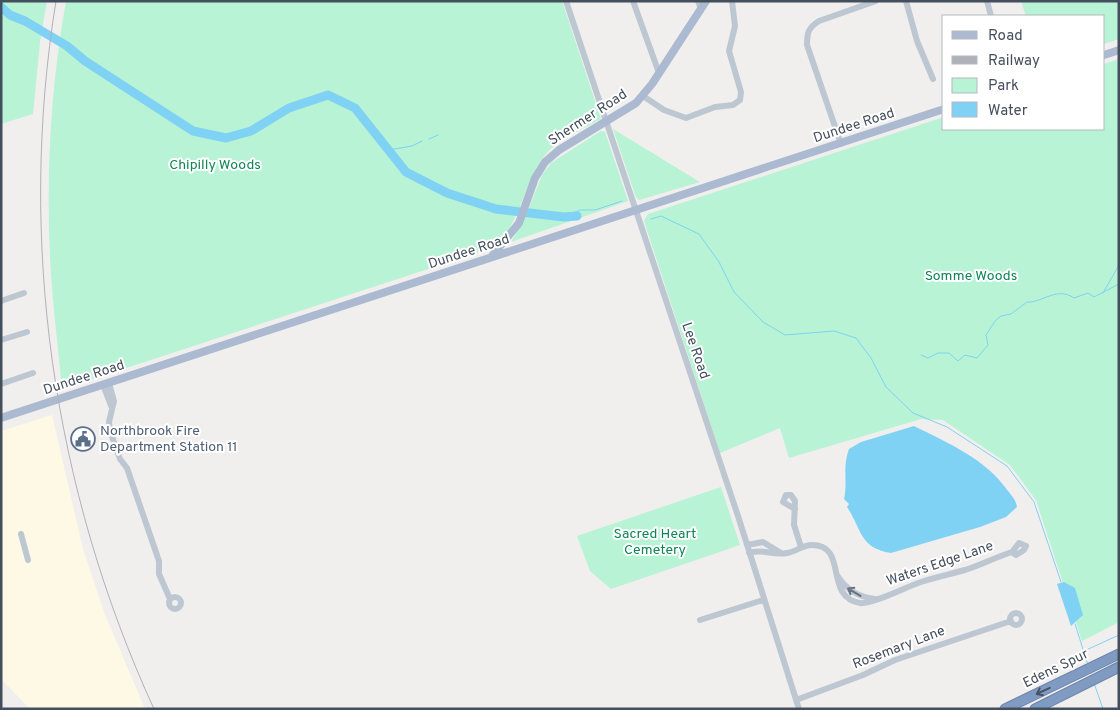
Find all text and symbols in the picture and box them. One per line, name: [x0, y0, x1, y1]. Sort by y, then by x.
legend: [942, 15, 1105, 130]
text: Road: [988, 27, 1023, 46]
text: Railway: [988, 52, 1040, 71]
text: Park: [988, 77, 1019, 96]
street label: Shermer Road: [545, 86, 631, 150]
text: Water: [988, 102, 1028, 121]
street label: Dundee Road: [811, 105, 897, 147]
park label: Chipilly Woods: [169, 157, 261, 174]
street label: Dundee Road: [426, 231, 512, 273]
park label: Somme Woods: [925, 268, 1017, 285]
street label: Lee Road: [677, 320, 713, 382]
street label: Dundee Road: [41, 357, 127, 399]
place label: Northbrook Fire Department Station 11: [100, 423, 238, 456]
public building icon: Northbrook Fire Department Station 11: [70, 426, 96, 452]
park label: Sacred Heart Cemetery: [614, 526, 696, 559]
street label: Waters Edge Lane: [884, 538, 996, 590]
one-way arrow: [847, 586, 861, 597]
street label: Rosemary Lane: [850, 623, 948, 673]
street label: Edens Spur: [1020, 646, 1092, 692]
one-way arrow: [1036, 687, 1051, 696]

